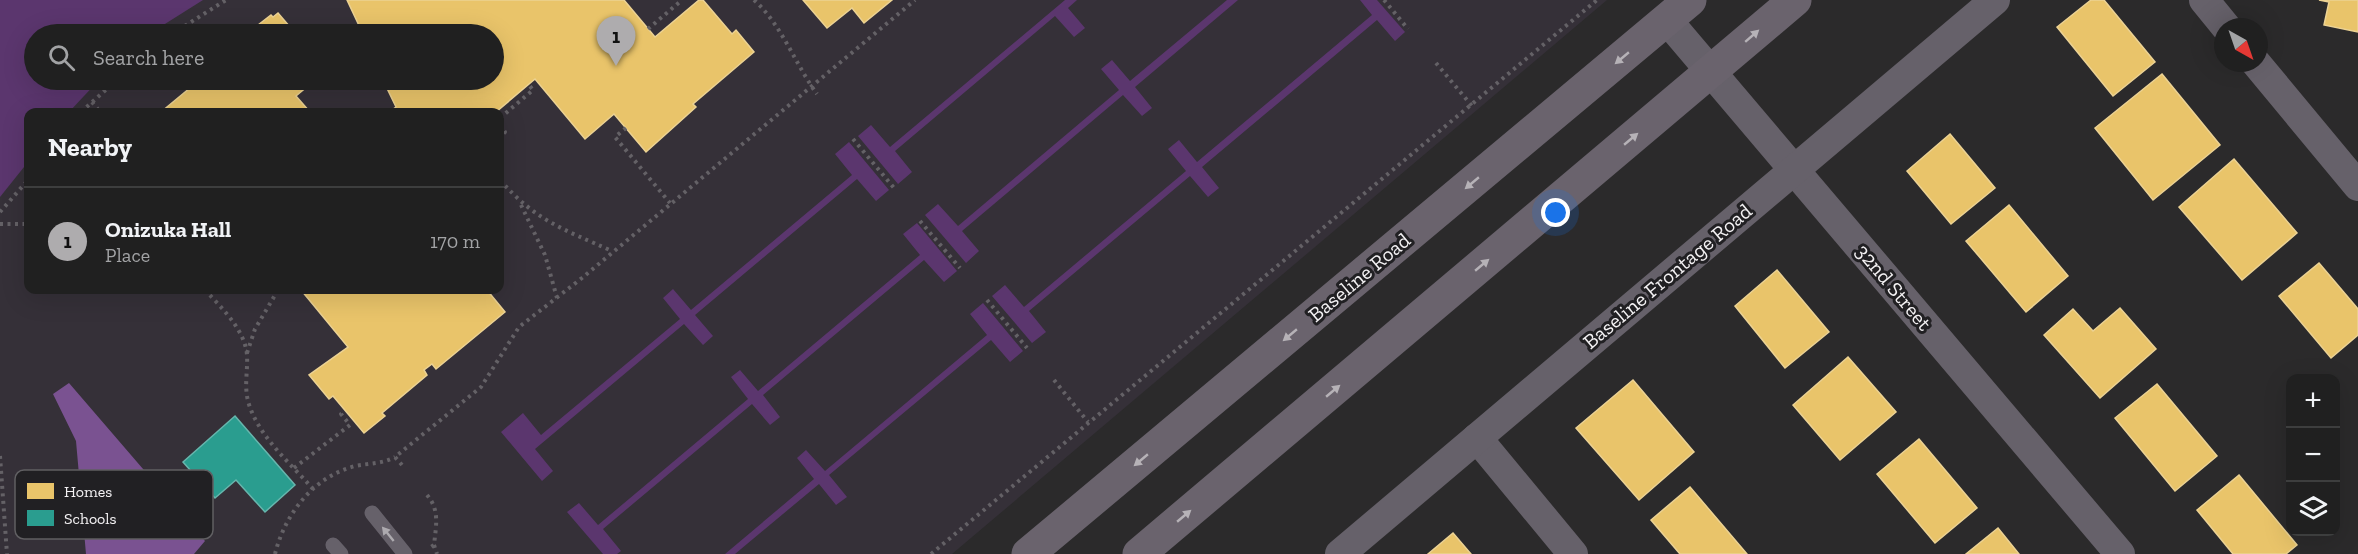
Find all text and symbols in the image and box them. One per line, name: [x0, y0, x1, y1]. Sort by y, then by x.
pin: 1: [596, 16, 636, 66]
north arrow: [2214, 18, 2268, 72]
search box: [24, 24, 504, 90]
one-way arrow: [1744, 30, 1760, 43]
icon: search: [45, 41, 78, 74]
text: Search here: [93, 44, 204, 71]
one-way arrow: [1614, 51, 1630, 64]
text: Nearby: [48, 131, 132, 163]
one-way arrow: [1623, 133, 1638, 146]
one-way arrow: [1464, 176, 1480, 189]
your location: [1541, 198, 1570, 227]
street label: Baseline Frontage Road: [1578, 198, 1757, 354]
text: Onizuka Hall: [105, 216, 231, 243]
street label: Baseline Road: [1303, 227, 1415, 327]
text: 1: [63, 229, 72, 253]
text: 170 m: [430, 229, 480, 253]
street label: 32nd Street: [1851, 239, 1937, 335]
text: Place: [105, 243, 150, 267]
one-way arrow: [1474, 259, 1489, 272]
one-way arrow: [1282, 328, 1298, 341]
map controls: [2286, 374, 2340, 536]
button: +: [2286, 374, 2340, 428]
one-way arrow: [1325, 384, 1341, 397]
button: −: [2286, 428, 2340, 482]
one-way arrow: [1133, 453, 1149, 466]
legend: [15, 470, 213, 539]
text: Homes: [64, 482, 112, 501]
button: layers: [2286, 482, 2340, 536]
text: Schools: [64, 509, 117, 528]
one-way arrow: [1176, 510, 1192, 523]
one-way arrow: [383, 526, 395, 541]

